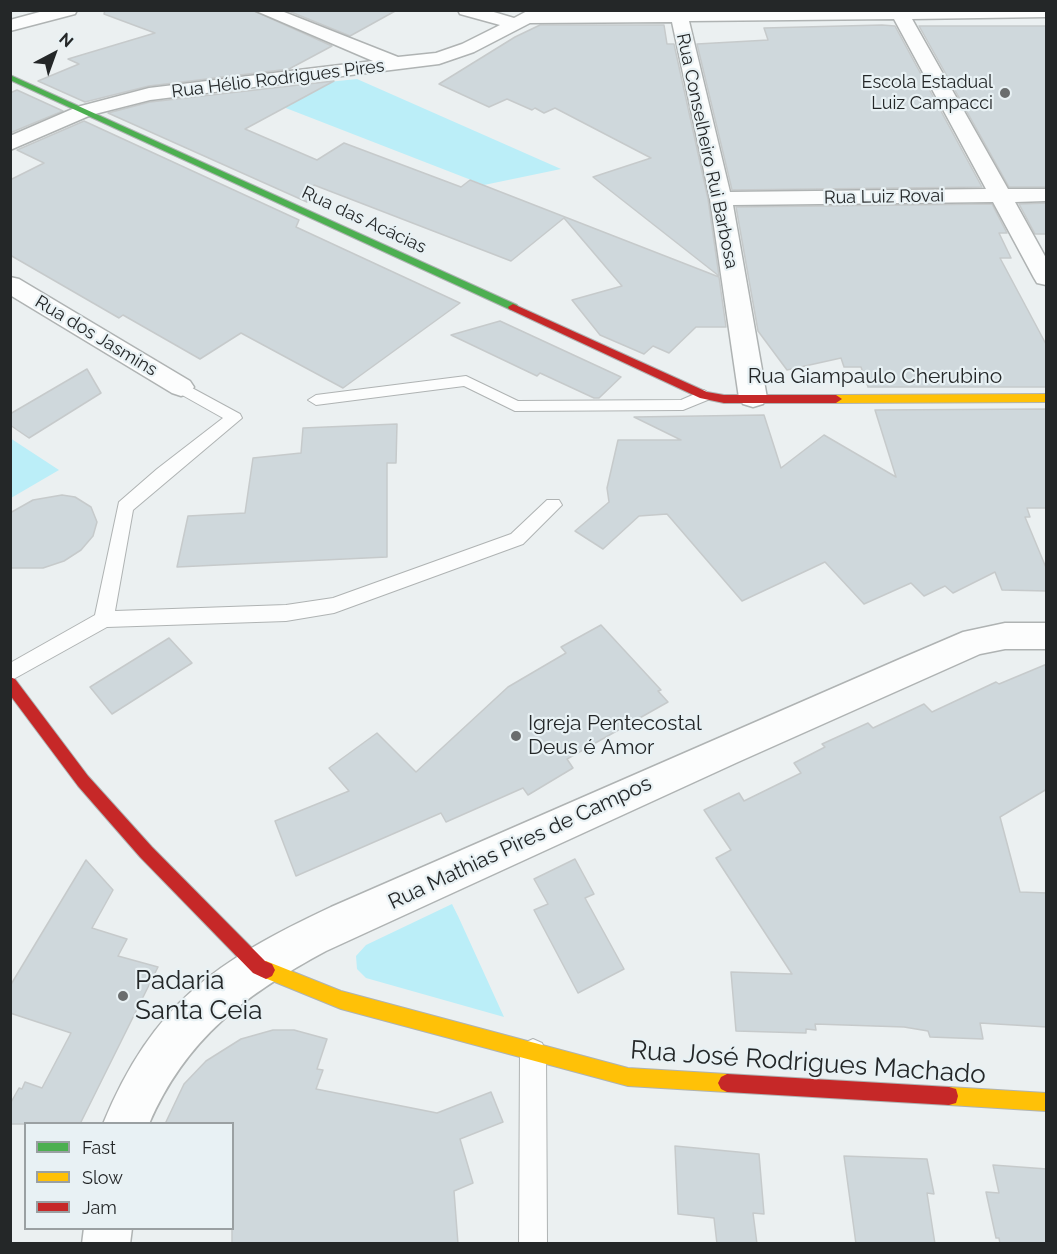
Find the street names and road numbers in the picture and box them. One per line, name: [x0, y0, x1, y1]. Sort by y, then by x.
street label: Rua Conselheiro Rui Barbosa: [671, 31, 743, 271]
street label: Rua Hélio Rodrigues Pires: [170, 55, 386, 103]
street label: Rua das Acácias: [298, 182, 430, 258]
street label: Rua Luiz Rovai: [824, 185, 944, 209]
street label: Rua dos Jasmins: [31, 291, 161, 381]
street label: Rua Giampaulo Cherubino: [748, 364, 1002, 390]
street label: Rua Mathias Pires de Campos: [384, 771, 656, 915]
street label: Rua José Rodrigues Machado: [629, 1035, 987, 1091]

